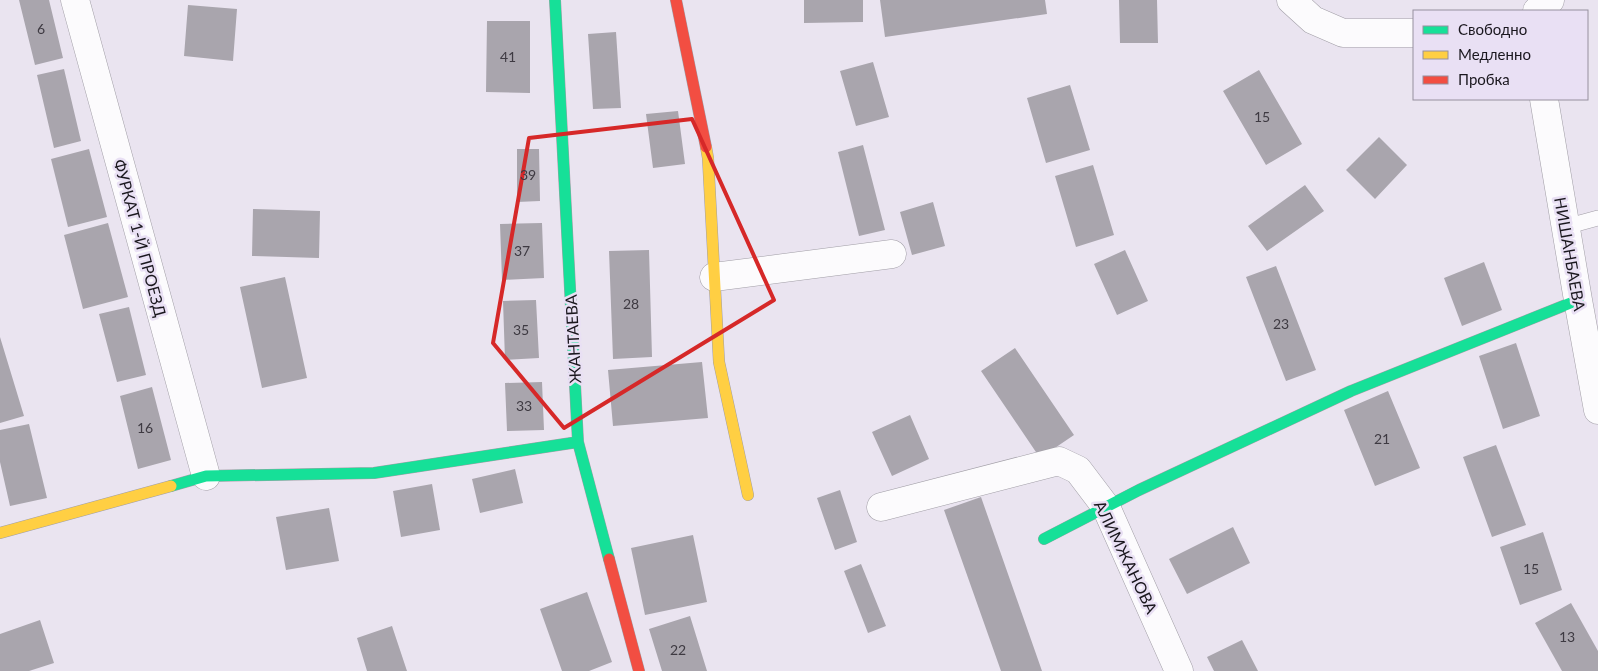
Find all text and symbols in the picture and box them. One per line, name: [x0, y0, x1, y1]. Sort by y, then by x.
legend: [1413, 10, 1588, 100]
house number: 6: [37, 20, 45, 37]
text: Свободно: [1458, 20, 1527, 38]
text: Медленно: [1458, 45, 1531, 63]
house number: 41: [500, 48, 516, 65]
text: Пробка: [1458, 70, 1510, 88]
house number: 15: [1254, 108, 1270, 125]
street label: ФУРКАТ 1-Й ПРОЕЗД: [110, 157, 171, 319]
house number: 39: [520, 166, 536, 183]
street label: НИШАНБАЕВА: [1551, 195, 1590, 313]
house number: 37: [514, 242, 530, 259]
street label: ЖАНТАЕВА: [561, 294, 584, 384]
house number: 28: [623, 295, 639, 312]
house number: 23: [1273, 315, 1289, 332]
house number: 35: [513, 321, 529, 338]
house number: 33: [516, 397, 532, 414]
house number: 16: [137, 419, 153, 436]
house number: 21: [1374, 430, 1390, 447]
street label: АЛИМЖАНОВА: [1091, 497, 1162, 616]
house number: 15: [1523, 560, 1539, 577]
house number: 13: [1559, 628, 1575, 645]
house number: 22: [670, 641, 686, 658]

